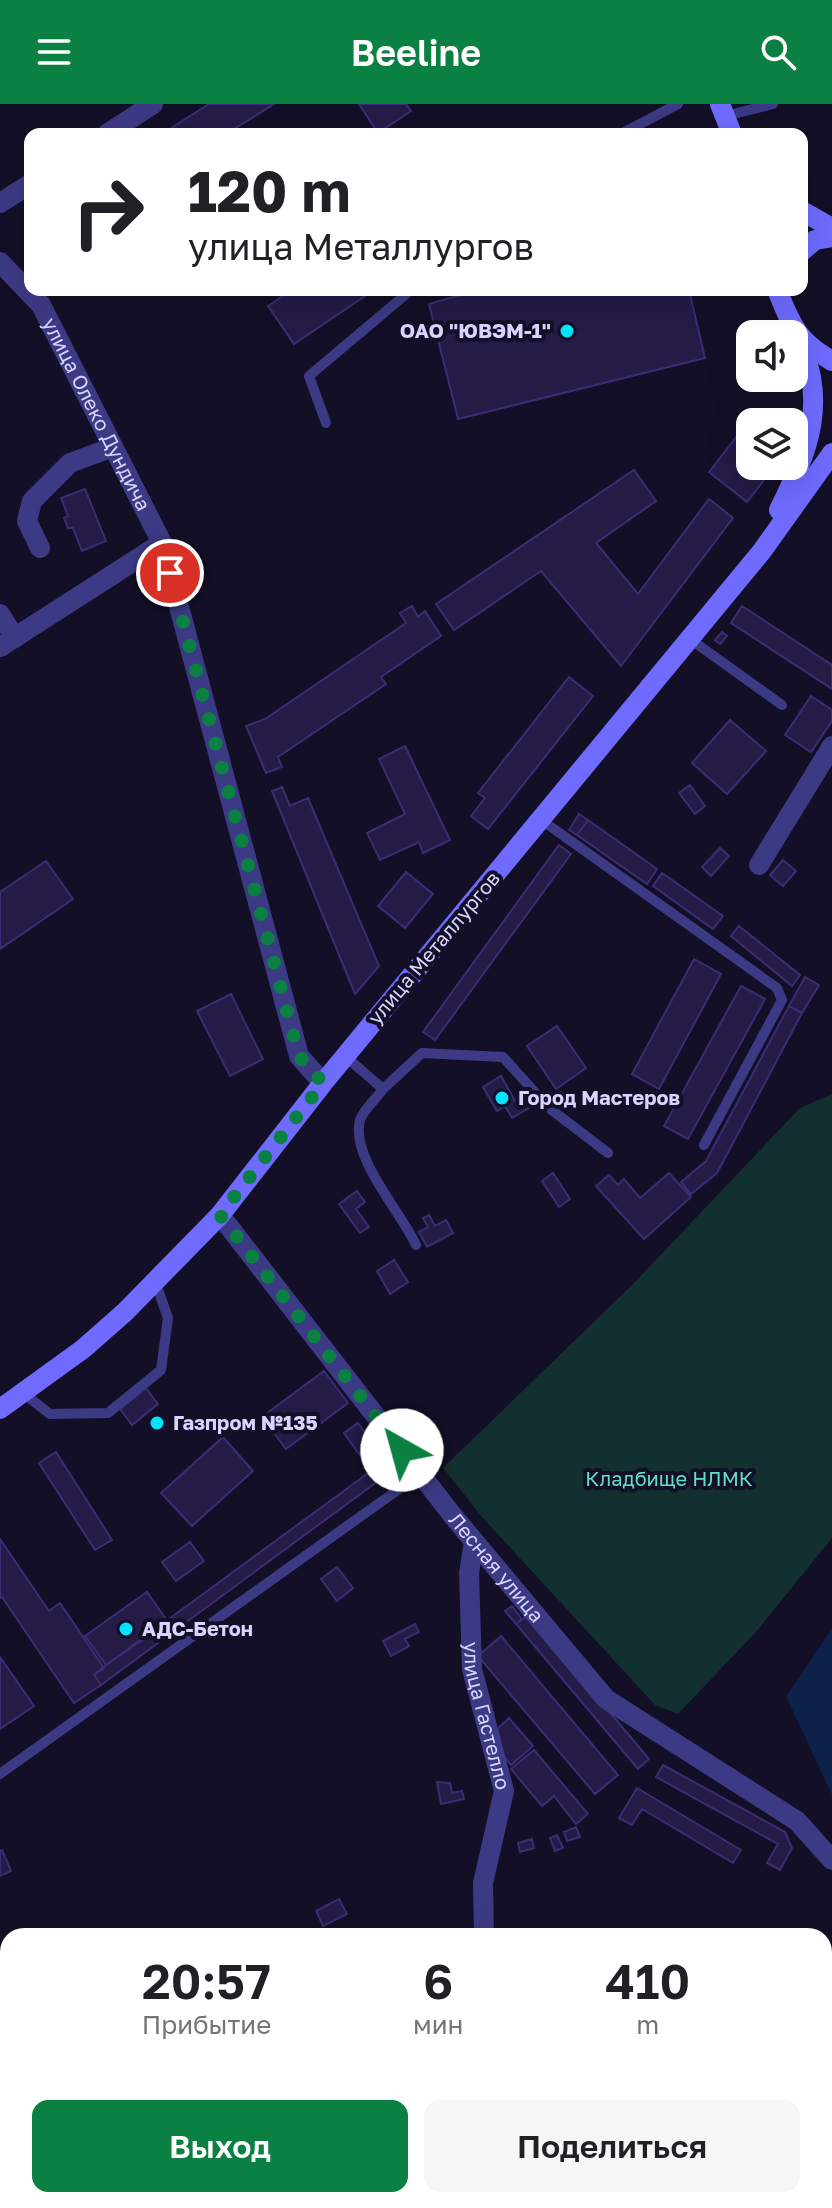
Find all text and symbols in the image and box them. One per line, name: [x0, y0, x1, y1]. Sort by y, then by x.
icon: menu: [32, 30, 76, 74]
icon: search: [756, 30, 800, 74]
text: Beeline: [351, 31, 481, 74]
text: 120 m: [188, 157, 350, 224]
icon: right: [56, 160, 160, 264]
text: улица Металлургов: [188, 225, 534, 268]
street label: улица Олеко Дундича: [38, 313, 157, 514]
place label: ОАО "ЮВЭМ-1": [400, 318, 551, 342]
map controls: [736, 320, 808, 480]
button: sound: [736, 320, 808, 392]
marker: ОАО "ЮВЭМ-1": [558, 322, 576, 340]
button: layers: [736, 408, 808, 480]
pin: [136, 539, 204, 607]
icon: arrive: [148, 551, 192, 595]
street label: улица Металлургов: [362, 866, 504, 1029]
place label: Город Мастеров: [518, 1085, 680, 1109]
marker: Город Мастеров: [493, 1089, 511, 1107]
position arrow: [360, 1408, 444, 1492]
place label: Газпром №135: [173, 1410, 318, 1434]
marker: Газпром №135: [148, 1414, 166, 1432]
park label: Кладбище НЛМК: [585, 1466, 753, 1490]
street label: Лесная улица: [444, 1507, 550, 1627]
place label: АДС-Бетон: [142, 1616, 253, 1640]
marker: АДС-Бетон: [117, 1620, 135, 1638]
street label: улица Гастелло: [460, 1641, 516, 1792]
text: 20:57: [142, 1952, 271, 2010]
text: 6: [423, 1952, 453, 2010]
text: 410: [605, 1952, 690, 2010]
text: Прибытие: [142, 2009, 271, 2040]
text: мин: [413, 2009, 463, 2040]
text: m: [636, 2009, 659, 2040]
button: Выход: [32, 2100, 408, 2192]
button: Поделиться: [424, 2100, 800, 2192]

